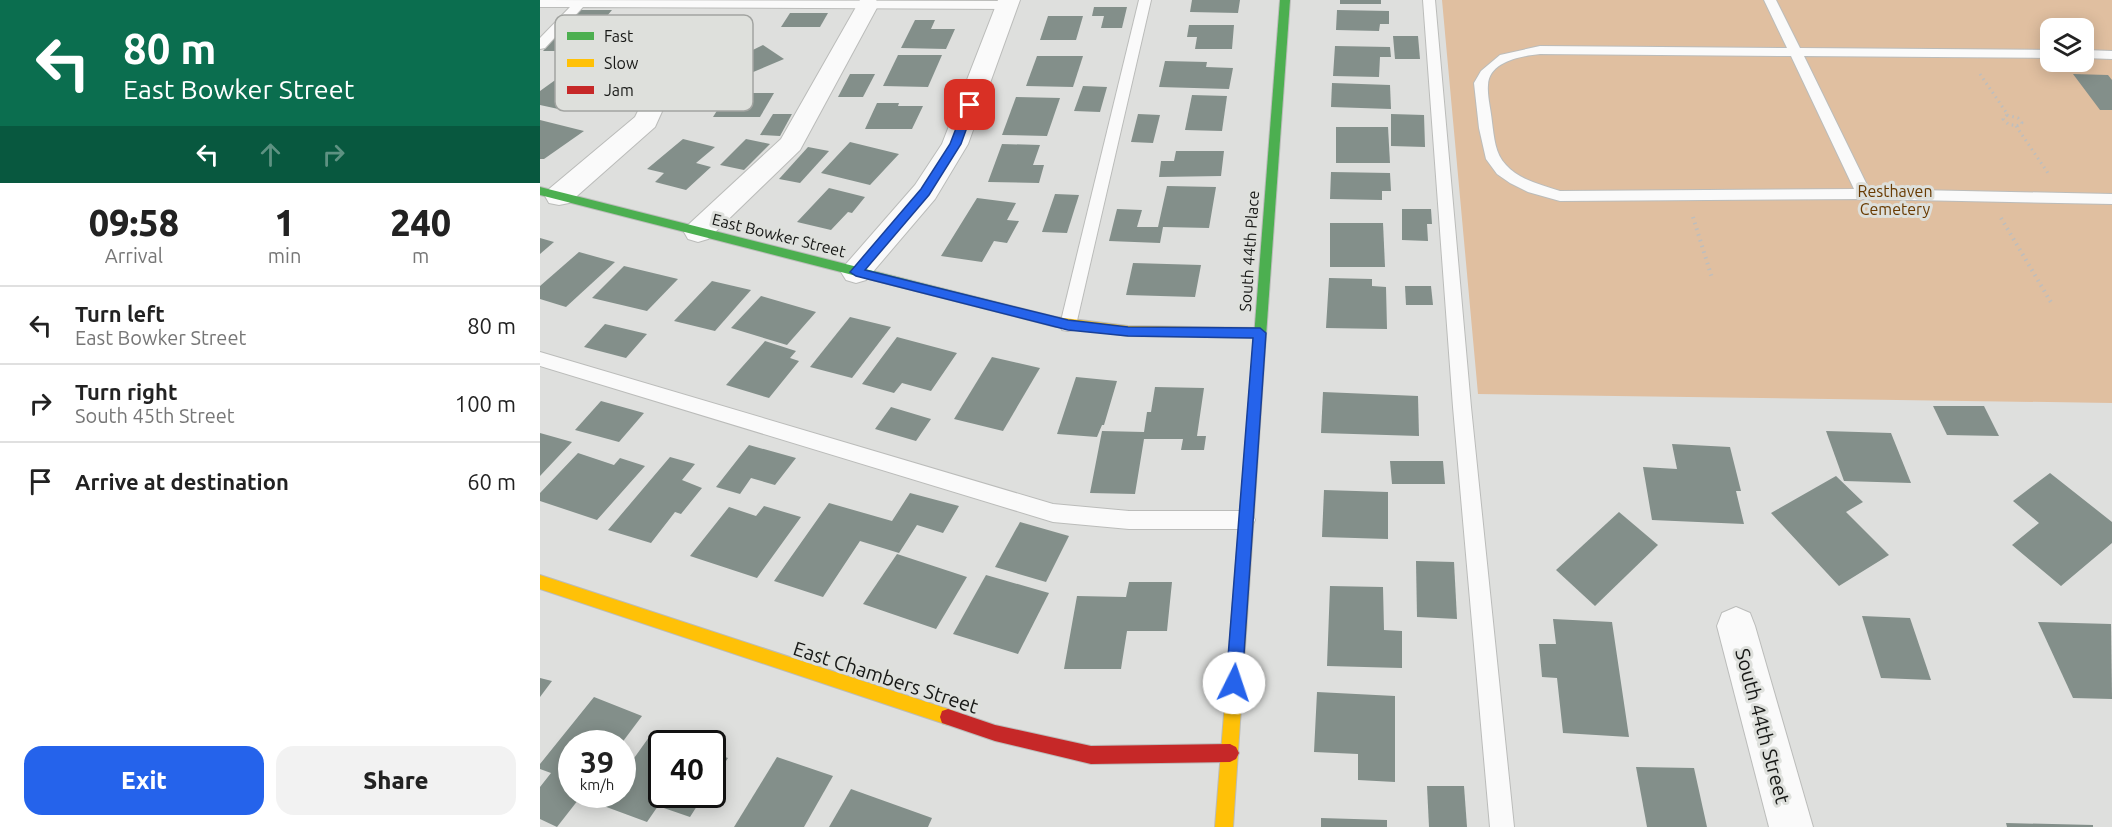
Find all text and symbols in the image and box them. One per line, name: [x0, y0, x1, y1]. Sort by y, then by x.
legend: [555, 15, 753, 111]
map controls: [2040, 18, 2094, 72]
button: layers: [2040, 18, 2094, 72]
icon: left: [24, 24, 102, 102]
text: 80 m: [123, 25, 217, 72]
text: Fast: [604, 27, 634, 45]
text: Slow: [604, 54, 639, 72]
text: East Bowker Street: [123, 74, 354, 104]
pin: [944, 79, 995, 130]
text: Jam: [604, 81, 634, 99]
icon: arrive: [953, 88, 986, 121]
icon: left: [191, 138, 224, 171]
icon: ahead: [254, 138, 287, 171]
icon: right: [317, 138, 350, 171]
park label: Resthaven Cemetery: [1857, 182, 1933, 218]
street label: South 44th Place: [1236, 190, 1262, 312]
text: 09:58: [89, 202, 179, 243]
text: 1: [274, 202, 295, 243]
text: 240: [390, 202, 451, 243]
street label: East Bowker Street: [710, 210, 848, 260]
text: Arrival: [105, 244, 163, 267]
text: min: [268, 244, 301, 267]
text: m: [412, 244, 429, 267]
text: Turn left: [75, 301, 165, 326]
icon: left: [24, 309, 57, 342]
text: 80 m: [467, 313, 516, 338]
text: East Bowker Street: [75, 326, 246, 349]
text: Turn right: [75, 379, 177, 404]
icon: right: [24, 387, 57, 420]
text: 100 m: [455, 391, 516, 416]
text: South 45th Street: [75, 404, 235, 427]
icon: arrive: [24, 465, 57, 498]
text: Arrive at destination: [75, 469, 289, 494]
text: 60 m: [467, 469, 516, 494]
street label: East Chambers Street: [791, 636, 982, 718]
street label: South 44th Street: [1731, 646, 1795, 806]
position arrow: [1202, 651, 1266, 715]
speed limit sign: 40: [648, 730, 726, 808]
text: 39: [580, 745, 614, 779]
button: Exit: [24, 746, 264, 815]
button: Share: [276, 746, 516, 815]
text: km/h: [580, 776, 614, 793]

